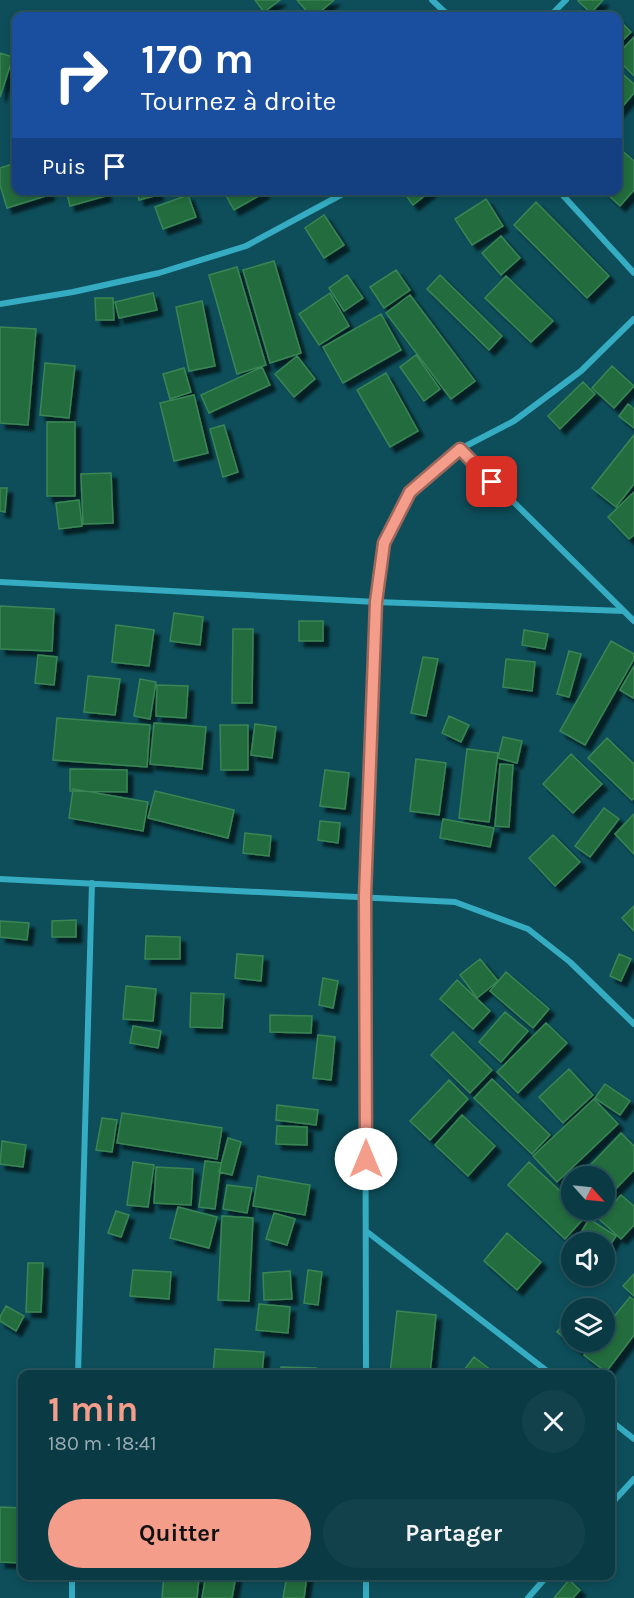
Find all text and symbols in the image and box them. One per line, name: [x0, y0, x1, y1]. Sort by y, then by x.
text: 170 m: [141, 34, 254, 84]
icon: right: [42, 36, 120, 114]
text: Tournez à droite: [141, 85, 336, 117]
icon: arrive: [98, 150, 131, 183]
text: Puis: [42, 154, 86, 180]
pin: [466, 456, 517, 507]
icon: arrive: [475, 465, 508, 498]
position arrow: [334, 1127, 398, 1191]
north arrow: [561, 1166, 615, 1220]
map controls: [561, 1166, 615, 1352]
button: sound: [561, 1232, 615, 1286]
button: layers: [561, 1298, 615, 1352]
text: 1 min: [48, 1388, 138, 1430]
button: close: [522, 1390, 585, 1453]
text: 180 m · 18:41: [48, 1432, 157, 1455]
button: Quitter: [48, 1499, 311, 1568]
button: Partager: [323, 1499, 585, 1568]

